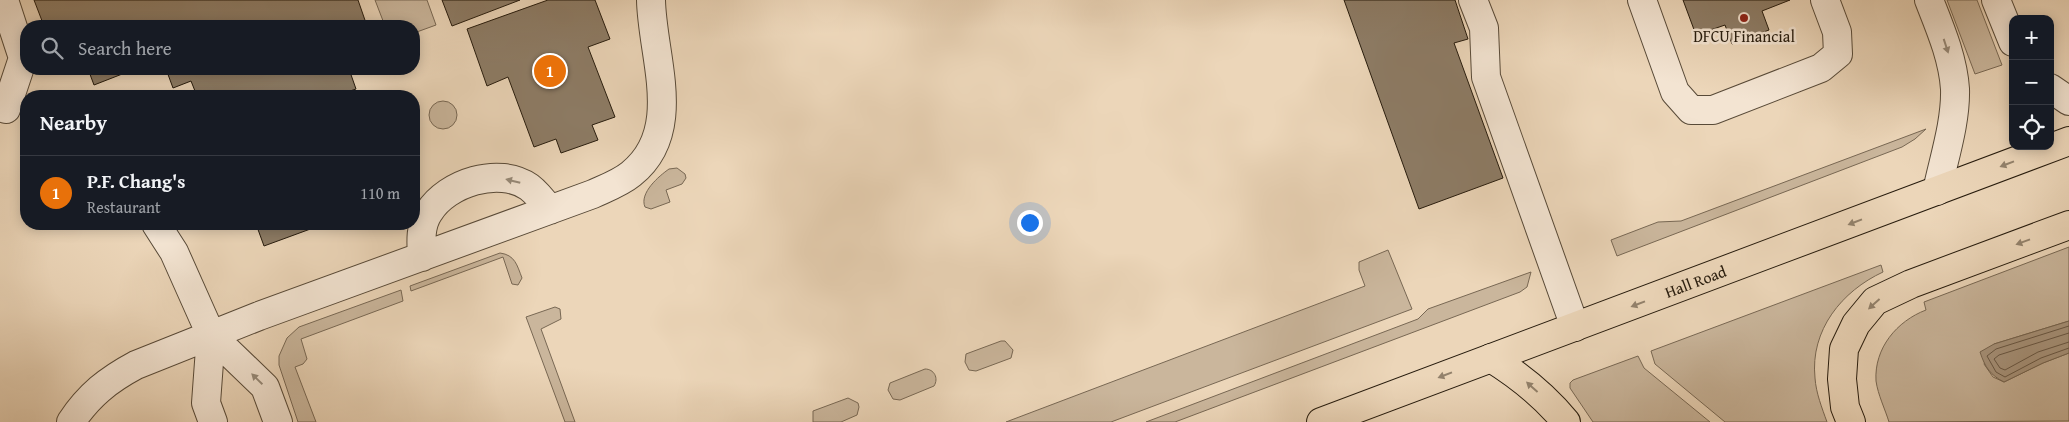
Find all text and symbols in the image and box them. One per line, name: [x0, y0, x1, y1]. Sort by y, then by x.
marker: DFCU Financial: [1738, 12, 1750, 24]
map controls: [2009, 15, 2054, 150]
button: +: [2009, 15, 2054, 60]
search box: [20, 20, 420, 75]
place label: DFCU Financial: [1693, 24, 1795, 48]
icon: search: [38, 34, 66, 62]
text: Search here: [78, 34, 172, 62]
one-way arrow: [1942, 38, 1950, 53]
pin: 1: [534, 52, 566, 90]
button: −: [2009, 60, 2054, 105]
button: locate: [2009, 105, 2054, 150]
text: Nearby: [40, 107, 107, 138]
one-way arrow: [1999, 160, 2014, 168]
text: P.F. Chang's: [87, 167, 186, 195]
one-way arrow: [505, 177, 520, 185]
text: 1: [52, 181, 60, 205]
text: 110 m: [360, 181, 400, 205]
text: Restaurant: [87, 195, 161, 219]
your location: [1017, 210, 1043, 236]
one-way arrow: [1847, 218, 1862, 226]
one-way arrow: [2016, 239, 2031, 246]
street label: Hall Road: [1661, 259, 1730, 304]
one-way arrow: [1868, 298, 1880, 310]
one-way arrow: [1630, 301, 1645, 308]
one-way arrow: [1437, 371, 1452, 379]
one-way arrow: [251, 373, 263, 385]
one-way arrow: [1527, 381, 1539, 393]

